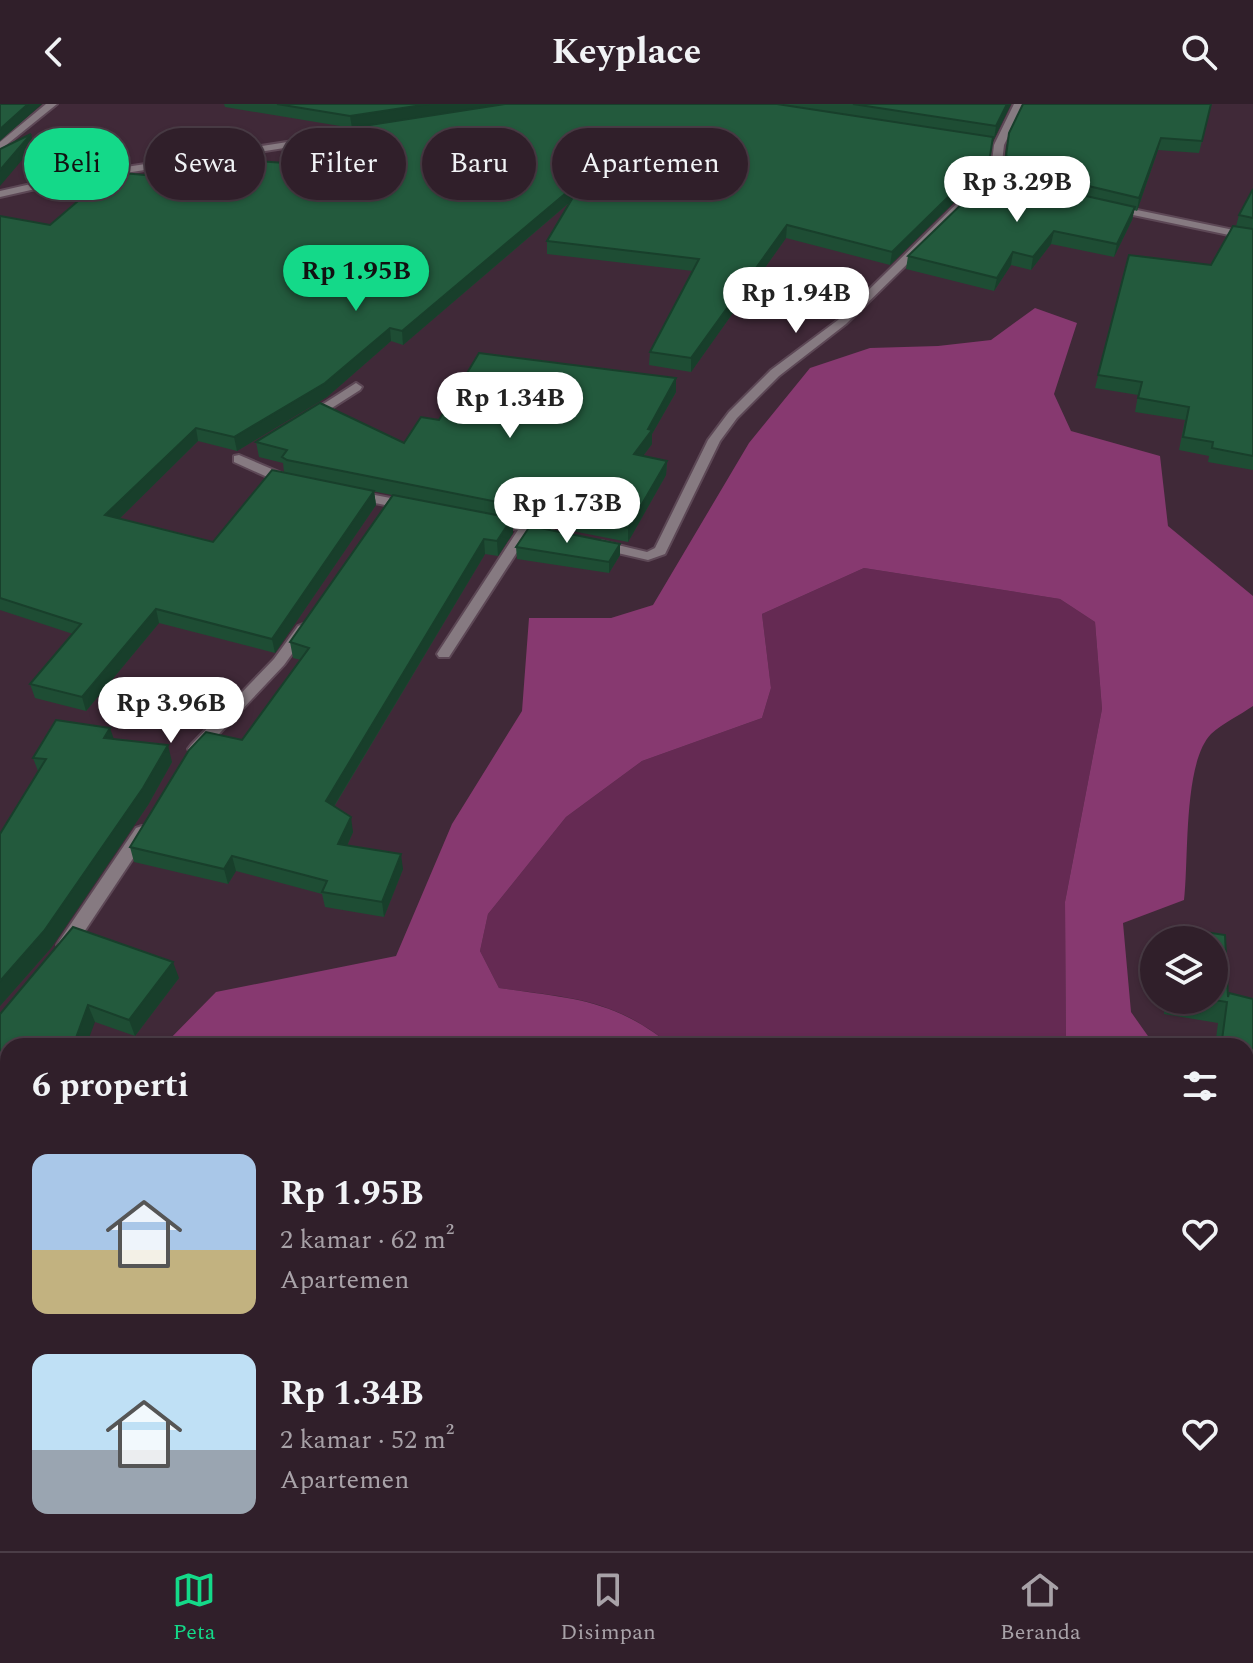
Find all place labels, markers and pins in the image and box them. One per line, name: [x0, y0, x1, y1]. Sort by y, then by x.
pin: Rp 3.29B: [934, 156, 1100, 224]
pin: Rp 1.95B: [273, 245, 439, 313]
pin: Rp 1.94B: [713, 267, 879, 335]
pin: Rp 1.34B: [427, 372, 593, 440]
pin: Rp 1.73B: [484, 477, 650, 545]
pin: Rp 3.96B: [88, 677, 254, 745]

